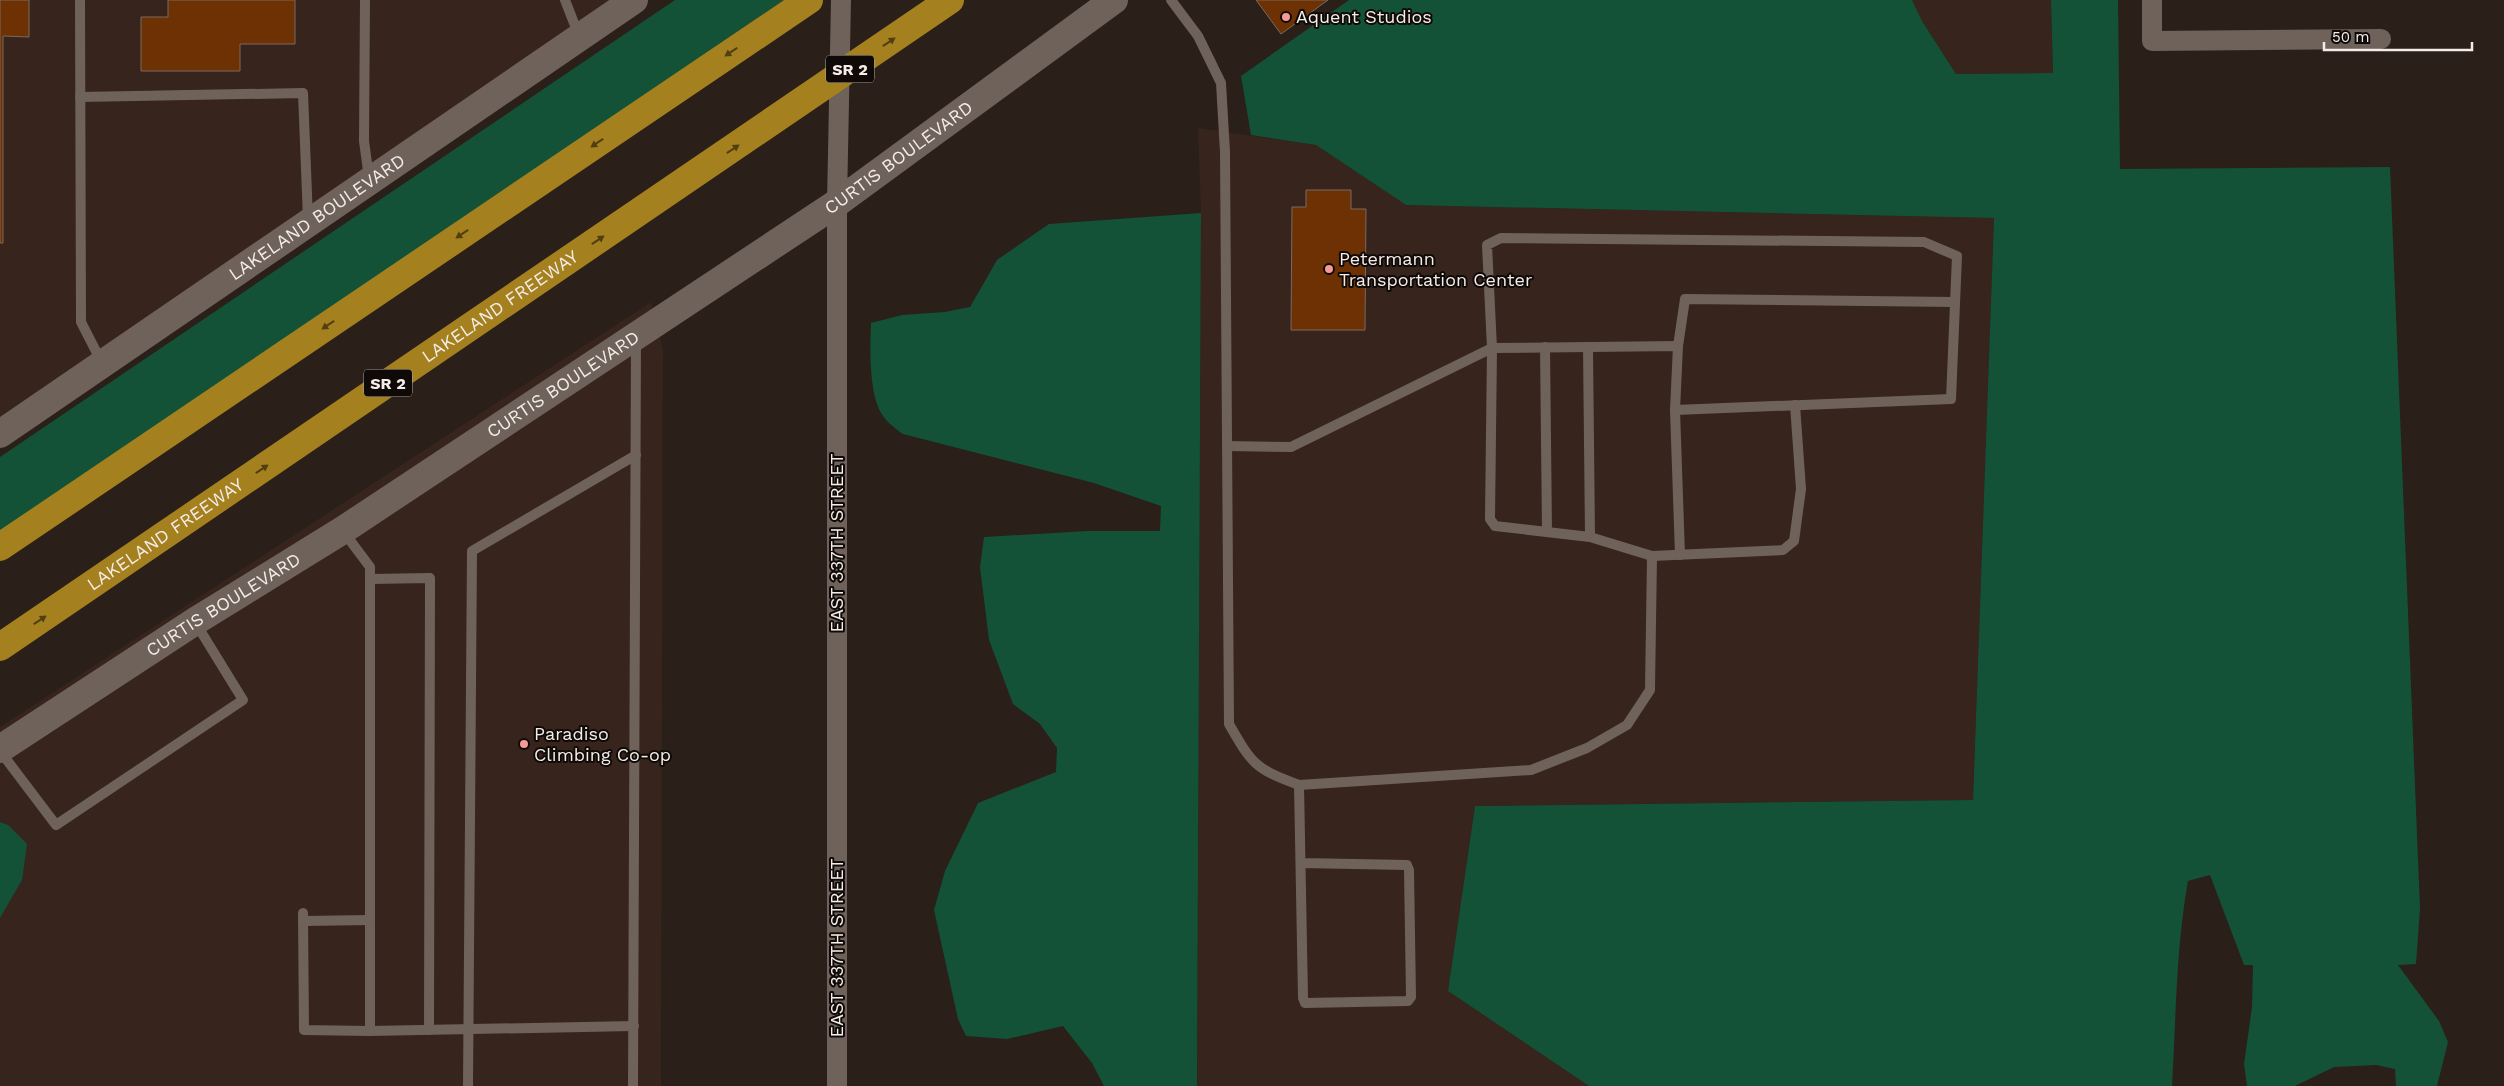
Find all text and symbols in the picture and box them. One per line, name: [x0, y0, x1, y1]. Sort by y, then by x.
place label: Aquent Studios: [1296, 6, 1432, 27]
marker: Aquent Studios: [1280, 11, 1292, 23]
scale bar: [2324, 20, 2472, 52]
text: 50 m: [2332, 28, 2369, 46]
one-way arrow: [883, 37, 896, 47]
one-way arrow: [725, 47, 738, 57]
road number: SR 2: [826, 56, 874, 82]
street label: CURTIS BOULEVARD: [820, 96, 977, 218]
one-way arrow: [590, 138, 604, 148]
one-way arrow: [726, 144, 740, 154]
street label: LAKELAND BOULEVARD: [225, 149, 409, 284]
one-way arrow: [456, 229, 469, 239]
one-way arrow: [592, 235, 605, 245]
street label: LAKELAND FREEWAY: [418, 245, 582, 367]
place label: Petermann Transportation Center: [1339, 248, 1532, 290]
marker: Petermann Transportation Center: [1323, 263, 1335, 275]
one-way arrow: [321, 320, 334, 330]
street label: CURTIS BOULEVARD: [483, 326, 643, 442]
road number: SR 2: [364, 369, 412, 396]
street label: EAST 337TH STREET: [826, 453, 847, 633]
one-way arrow: [255, 464, 268, 474]
street label: LAKELAND FREEWAY: [83, 473, 248, 595]
street label: CURTIS BOULEVARD: [142, 548, 304, 661]
one-way arrow: [34, 615, 47, 625]
place label: Paradiso Climbing Co-op: [534, 723, 671, 765]
marker: Paradiso Climbing Co-op: [518, 738, 530, 750]
street label: EAST 337TH STREET: [826, 858, 847, 1038]

